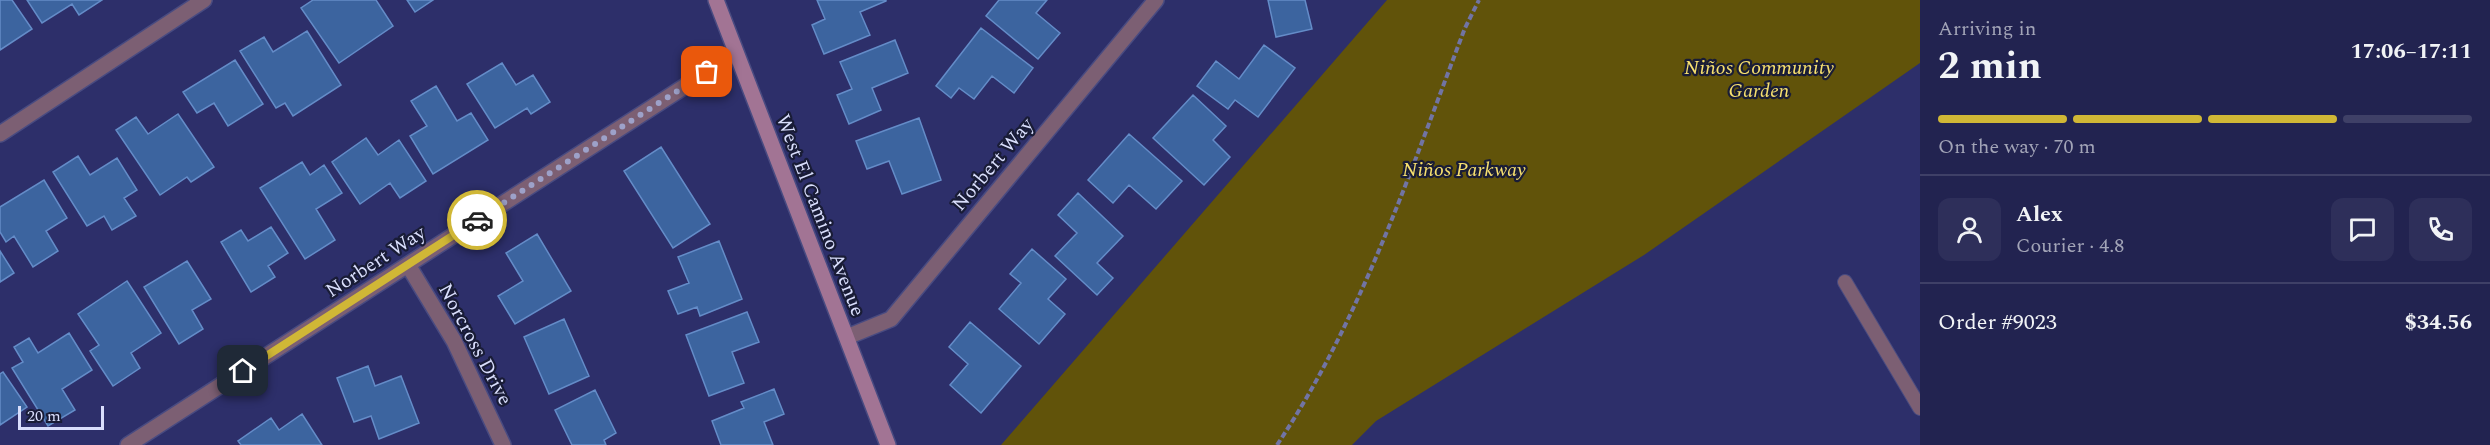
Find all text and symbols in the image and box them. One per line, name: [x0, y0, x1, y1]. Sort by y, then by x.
text: Arriving in: [1938, 14, 2036, 44]
text: 17:06–17:11: [2350, 35, 2472, 68]
text: 2 min: [1938, 37, 2042, 96]
pin: [681, 46, 732, 97]
park label: Niños Community Garden: [1684, 53, 1834, 106]
icon: bag: [690, 55, 723, 88]
street label: West El Camino Avenue: [768, 110, 872, 321]
street label: Norbert Way: [945, 110, 1042, 218]
text: On the way · 70 m: [1938, 132, 2096, 162]
park label: Niños Parkway: [1402, 155, 1526, 185]
courier: [447, 190, 507, 250]
button: person: [1938, 198, 2001, 261]
text: Alex: [2016, 198, 2063, 231]
button: chat: [2331, 198, 2394, 261]
button: phone: [2409, 198, 2472, 261]
icon: car: [461, 204, 494, 237]
street label: Norbert Way: [319, 217, 433, 306]
text: Courier · 4.8: [2016, 231, 2124, 261]
street label: Norcross Drive: [430, 278, 520, 411]
text: Order #9023: [1938, 306, 2057, 339]
text: $34.56: [2404, 306, 2472, 339]
pin: [217, 345, 268, 396]
icon: home: [226, 354, 259, 387]
scale bar: [18, 403, 104, 430]
text: 20 m: [27, 404, 61, 428]

